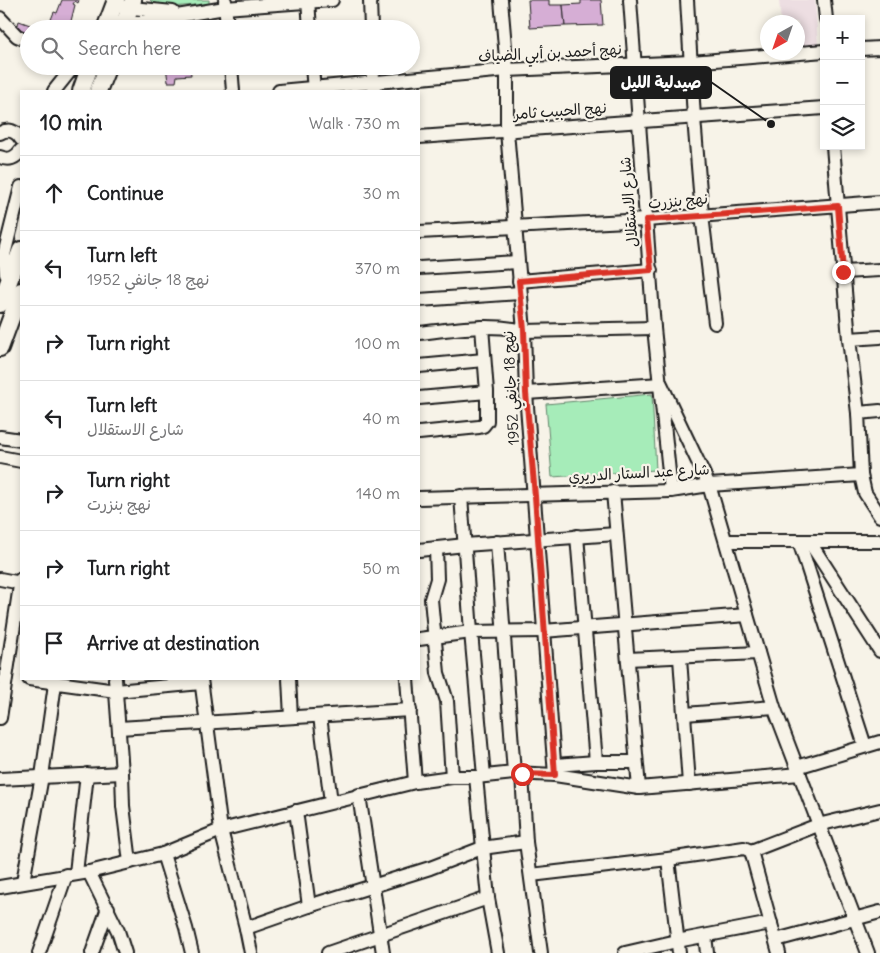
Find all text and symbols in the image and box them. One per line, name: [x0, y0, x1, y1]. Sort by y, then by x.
north arrow: [760, 15, 805, 60]
map controls: [820, 15, 865, 150]
button: +: [820, 15, 865, 60]
search box: [20, 20, 420, 75]
icon: search: [38, 34, 66, 62]
text: Search here: [78, 36, 181, 60]
street label: نهج أحمد بن أبي الضياف: [478, 39, 622, 70]
button: −: [820, 60, 865, 105]
callout: صيدلية الليل: [611, 67, 711, 98]
text: صيدلية الليل: [621, 72, 701, 92]
street label: نهج الحبيب ثامر: [511, 98, 607, 124]
button: layers: [820, 105, 865, 150]
text: 10 min: [40, 109, 102, 136]
text: Walk · 730 m: [309, 113, 400, 133]
street label: شارع الاستقلال: [615, 156, 643, 248]
icon: ahead: [40, 179, 68, 207]
text: Continue: [87, 181, 164, 205]
text: 30 m: [363, 183, 400, 203]
street label: نهج بنزرت: [647, 188, 709, 214]
text: Turn left: [87, 243, 157, 267]
icon: left: [40, 254, 68, 282]
text: 370 m: [355, 258, 400, 278]
route end: [832, 261, 855, 284]
text: نهج 18 جانفي 1952: [87, 269, 209, 289]
icon: right: [40, 329, 68, 357]
street label: نهج 18 جانفي 1952: [498, 330, 527, 446]
text: Turn right: [87, 331, 170, 355]
text: 100 m: [355, 333, 400, 353]
text: Turn left: [87, 393, 157, 417]
icon: left: [40, 404, 68, 432]
text: 40 m: [362, 408, 400, 428]
text: شارع الاستقلال: [87, 419, 184, 439]
street label: شارع عبد الستار الدريري: [568, 459, 710, 488]
text: Turn right: [87, 468, 170, 492]
icon: right: [40, 479, 68, 507]
text: 140 m: [356, 483, 400, 503]
text: نهج بنزرت: [87, 494, 151, 514]
icon: right: [40, 554, 68, 582]
text: Turn right: [87, 556, 170, 580]
text: 50 m: [362, 558, 400, 578]
icon: arrive: [40, 629, 68, 657]
text: Arrive at destination: [87, 631, 260, 655]
route start: [511, 763, 534, 786]

